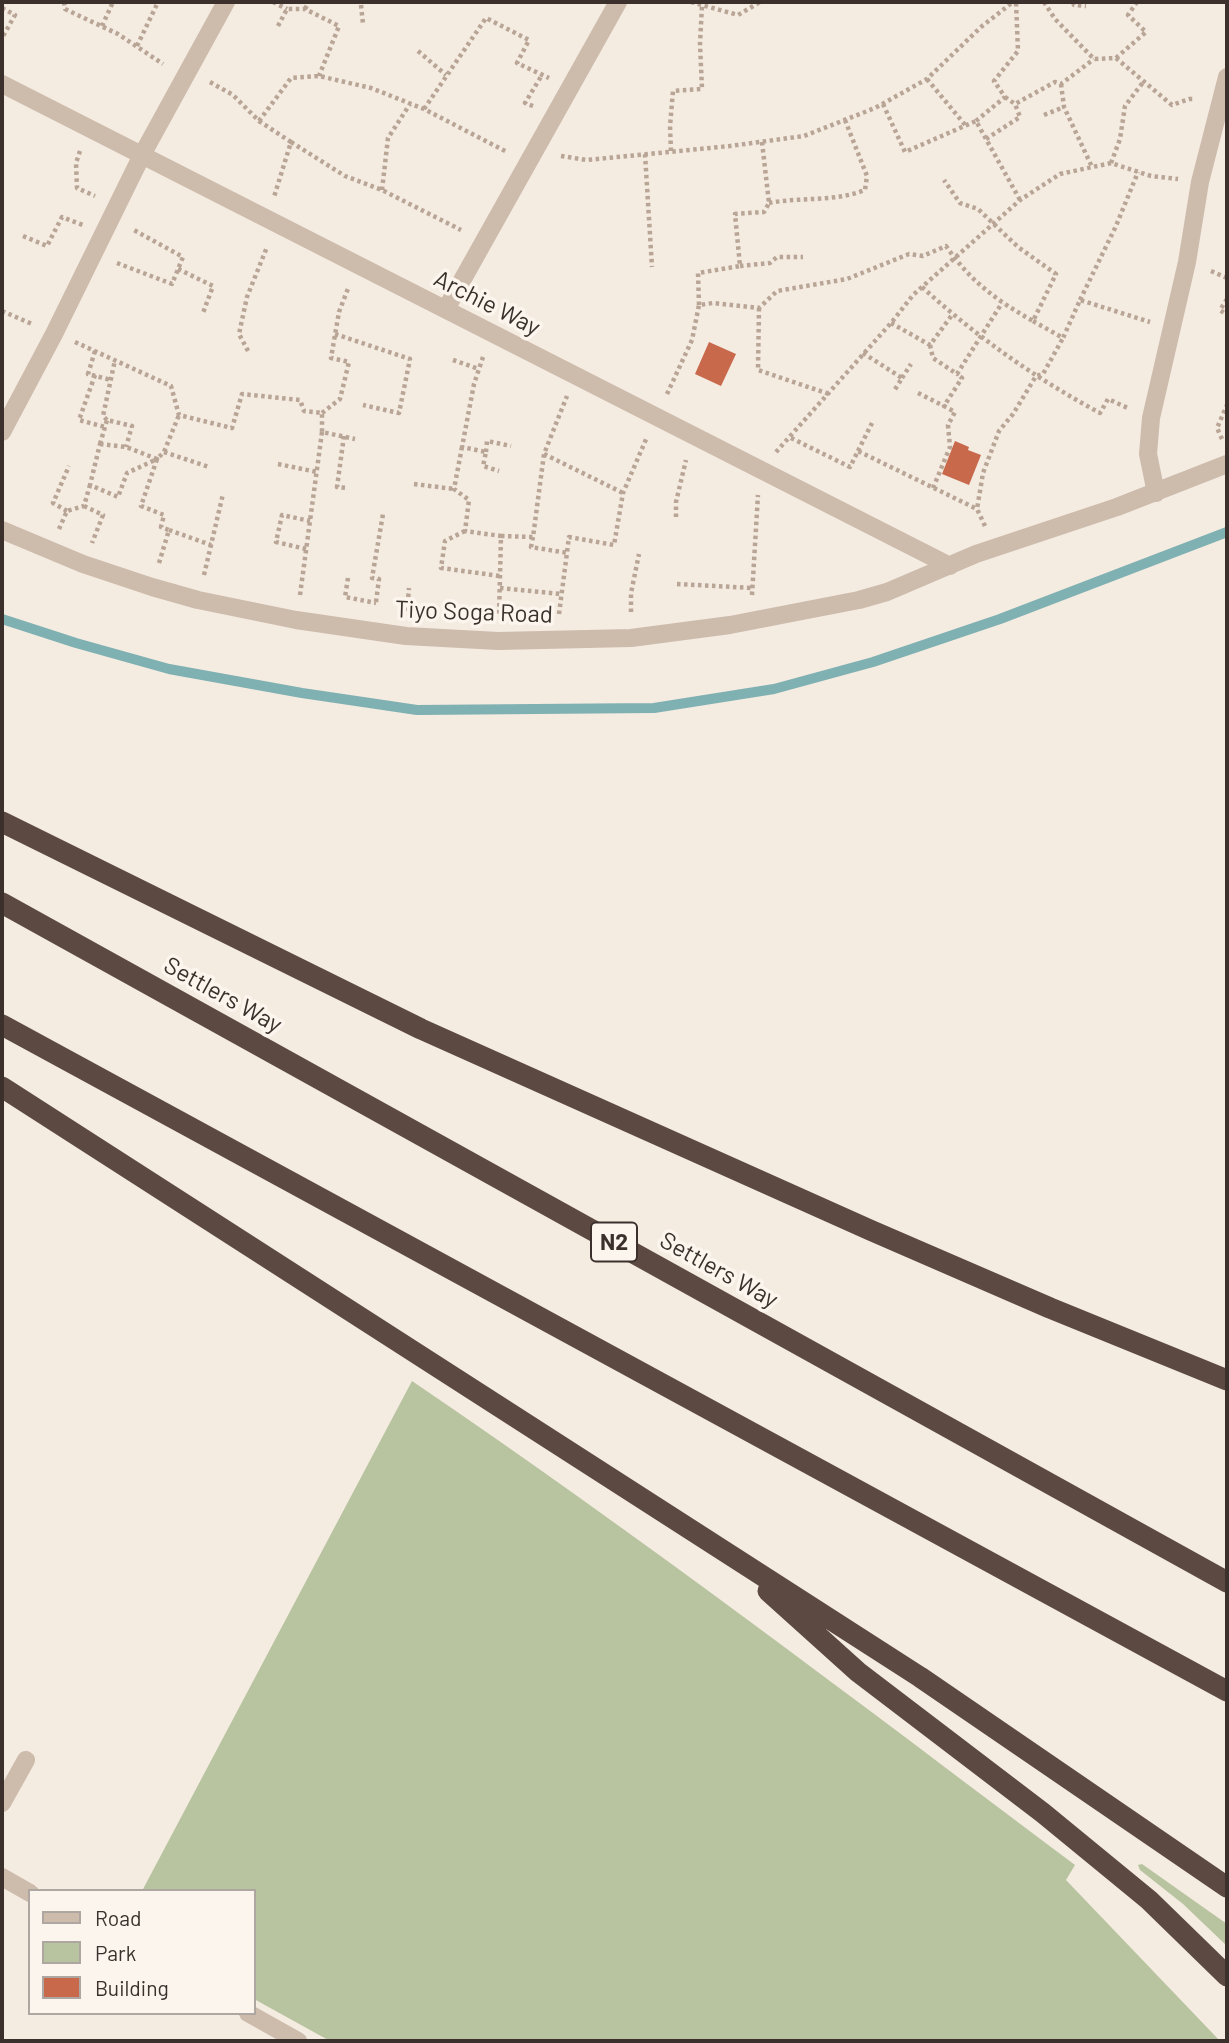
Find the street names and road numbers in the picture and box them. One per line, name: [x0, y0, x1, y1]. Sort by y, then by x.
street label: Archie Way: [429, 264, 545, 342]
street label: Tiyo Soga Road: [395, 595, 553, 629]
street label: Settlers Way: [159, 951, 287, 1039]
road number: N2: [591, 1222, 637, 1261]
street label: Settlers Way: [655, 1226, 783, 1314]

